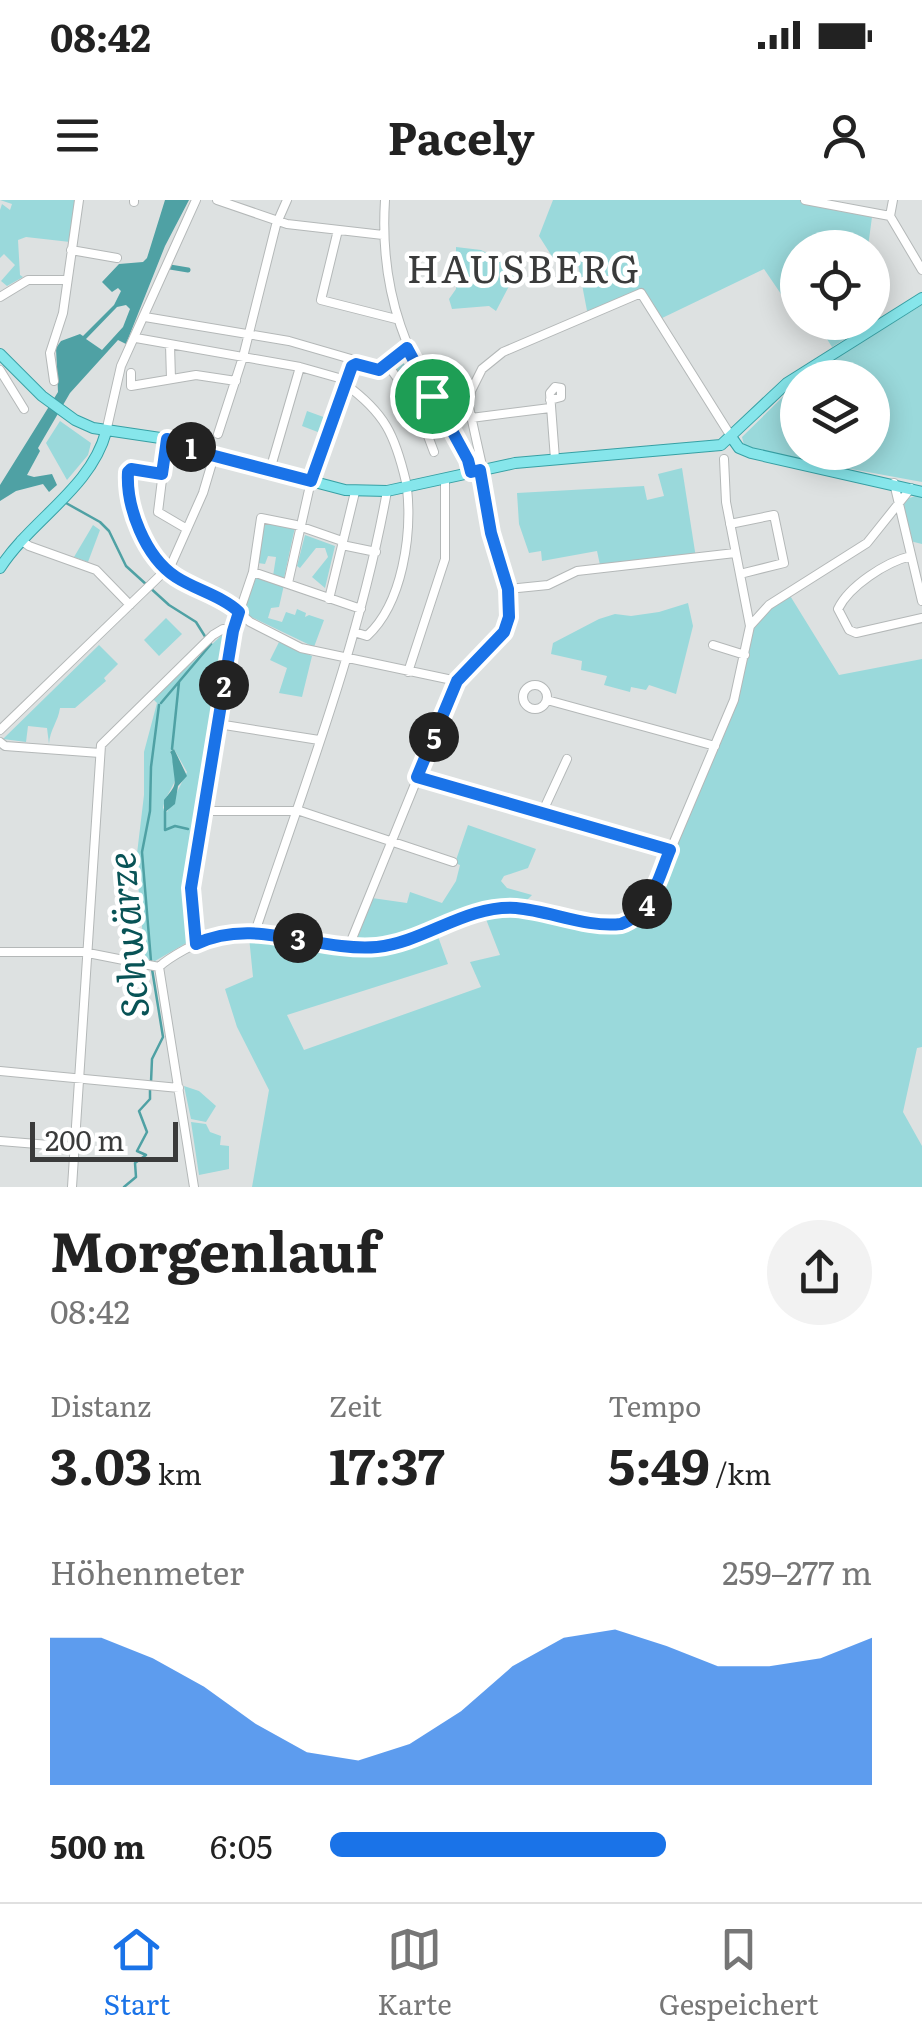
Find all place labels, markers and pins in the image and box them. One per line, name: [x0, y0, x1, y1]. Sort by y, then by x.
pin: [390, 354, 475, 439]
pin: 1: [166, 422, 216, 472]
pin: 2: [199, 660, 249, 710]
pin: 5: [409, 712, 459, 762]
pin: 4: [622, 879, 672, 929]
pin: 3: [273, 913, 323, 963]

